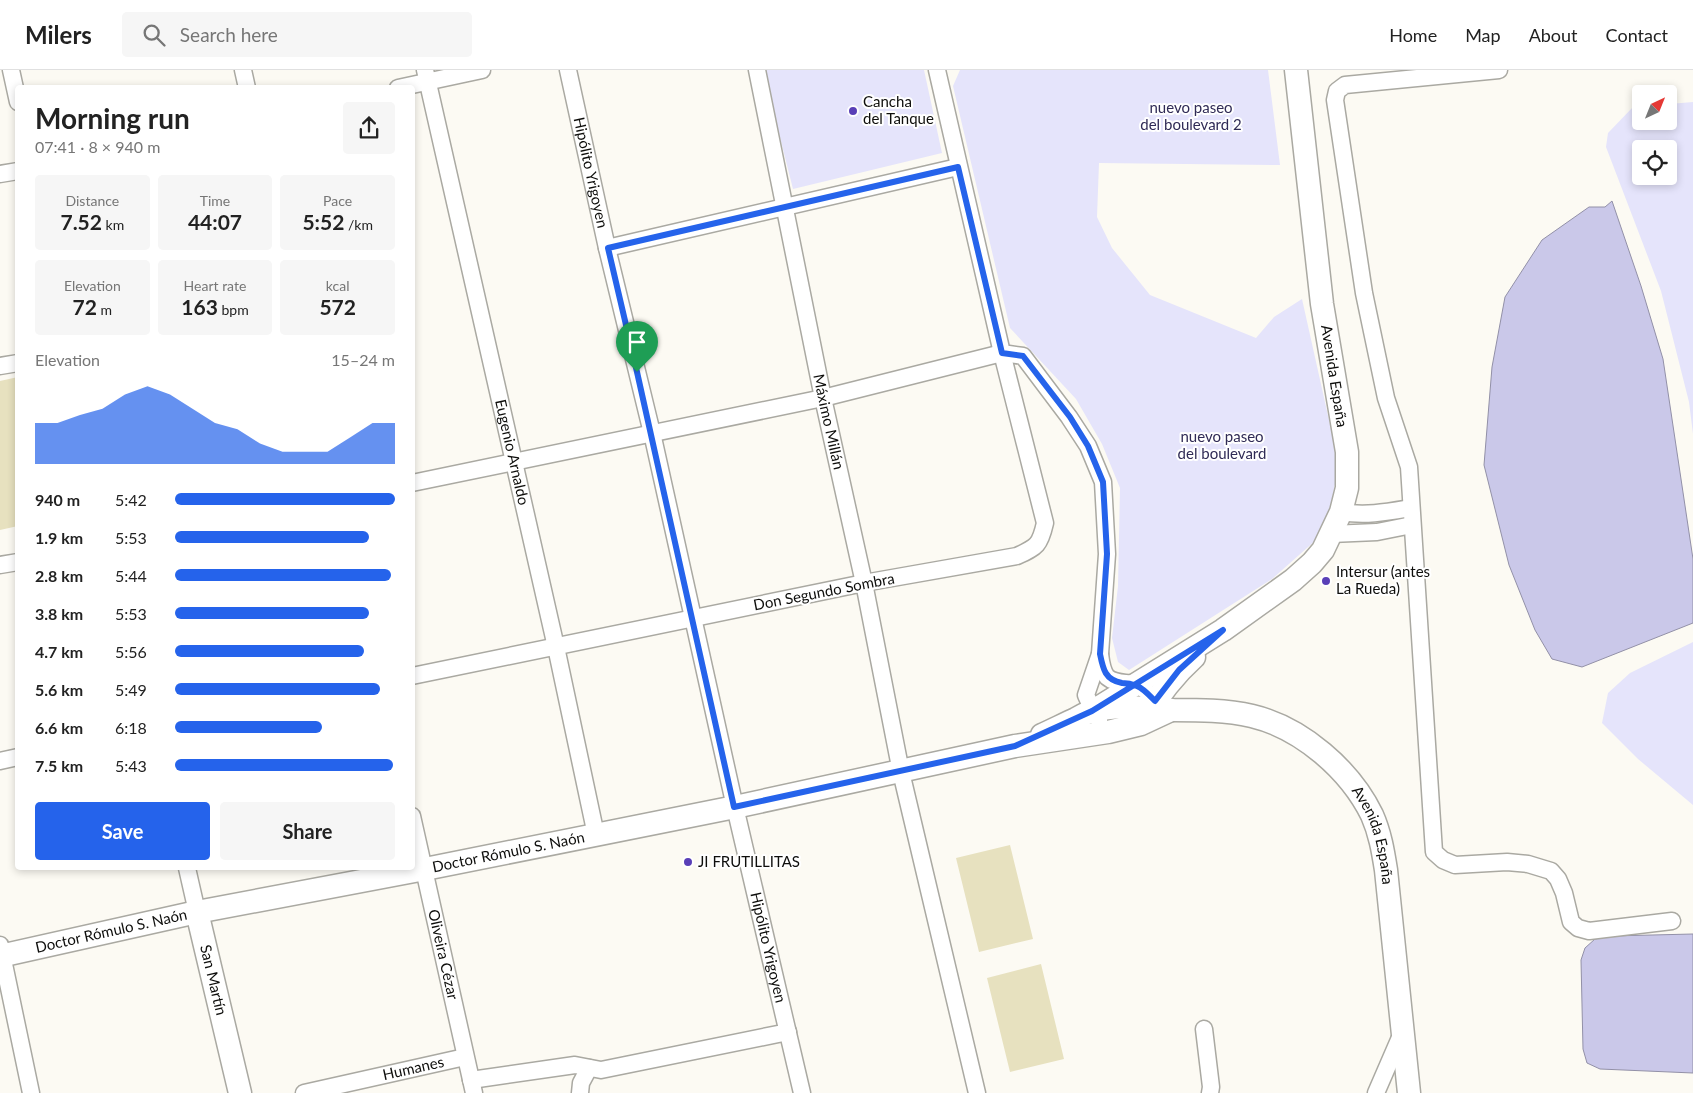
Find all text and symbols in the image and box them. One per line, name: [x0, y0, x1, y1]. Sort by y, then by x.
search box: [122, 12, 472, 57]
text: Milers: [25, 20, 92, 49]
icon: search: [140, 21, 168, 49]
text: Search here: [180, 23, 278, 46]
text: Home: [1389, 24, 1437, 46]
text: Map: [1465, 24, 1501, 46]
text: About: [1529, 24, 1578, 46]
text: Contact: [1606, 24, 1668, 46]
north arrow: [1632, 85, 1678, 130]
map controls: [1632, 85, 1677, 185]
place label: Cancha del Tanque: [863, 92, 934, 127]
park label: nuevo paseo del boulevard 2: [1140, 98, 1242, 133]
text: Morning run: [35, 101, 190, 135]
button: share: [343, 102, 395, 154]
marker: Cancha del Tanque: [847, 105, 859, 117]
street label: Hipólito Yrigoyen: [571, 115, 612, 230]
text: 07:41 · 8 × 940 m: [35, 137, 160, 156]
button: locate: [1632, 140, 1677, 185]
text: Distance: [65, 192, 119, 209]
text: Time: [200, 192, 230, 209]
text: Pace: [323, 192, 352, 209]
text: 7.52: [60, 209, 102, 234]
text: 44:07: [188, 209, 242, 234]
text: 5:52: [302, 209, 344, 234]
text: km: [102, 216, 124, 233]
text: /km: [344, 216, 373, 233]
text: Elevation: [64, 277, 121, 294]
text: Heart rate: [184, 277, 246, 294]
text: kcal: [326, 277, 349, 294]
text: 72: [73, 294, 97, 319]
text: 163: [181, 294, 218, 319]
text: 572: [319, 294, 356, 319]
text: m: [97, 301, 112, 318]
text: bpm: [218, 301, 249, 318]
pin: [616, 321, 658, 372]
street label: Avenida España: [1318, 323, 1352, 428]
icon: arrive: [623, 328, 651, 356]
text: Elevation: [35, 350, 100, 369]
text: 15–24 m: [331, 350, 395, 369]
street label: Máximo Millán: [810, 372, 849, 471]
street label: Eugenio Arnaldo: [492, 397, 534, 507]
park label: nuevo paseo del boulevard: [1178, 427, 1266, 462]
text: 940 m: [35, 490, 80, 509]
text: 5:42: [115, 490, 147, 509]
text: 1.9 km: [35, 528, 83, 547]
text: 5:53: [115, 528, 147, 547]
place label: Intersur (antes La Rueda): [1336, 562, 1430, 597]
text: 2.8 km: [35, 566, 83, 585]
text: 5:44: [115, 566, 147, 585]
street label: Don Segundo Sombra: [752, 568, 896, 614]
marker: Intersur (antes La Rueda): [1320, 575, 1332, 587]
text: 3.8 km: [35, 604, 83, 623]
text: 5:53: [115, 604, 147, 623]
text: 4.7 km: [35, 642, 83, 661]
text: 5:56: [115, 642, 147, 661]
text: 5.6 km: [35, 680, 83, 699]
text: 5:49: [115, 680, 147, 699]
text: 6.6 km: [35, 718, 83, 737]
text: 6:18: [115, 718, 147, 737]
text: 7.5 km: [35, 756, 83, 775]
text: 5:43: [115, 756, 147, 775]
street label: Avenida España: [1349, 782, 1397, 885]
button: Save: [35, 802, 210, 860]
button: Share: [220, 802, 395, 860]
street label: Doctor Rómulo S. Naón: [430, 827, 586, 875]
place label: JI FRUTILLITAS: [698, 852, 800, 870]
marker: JI FRUTILLITAS: [682, 856, 694, 868]
street label: Hipólito Yrigoyen: [747, 890, 791, 1004]
street label: Doctor Rómulo S. Naón: [33, 904, 189, 956]
street label: Oliveira Cézar: [425, 907, 463, 1002]
street label: San Martín: [197, 943, 231, 1017]
street label: Humanes: [381, 1052, 445, 1083]

